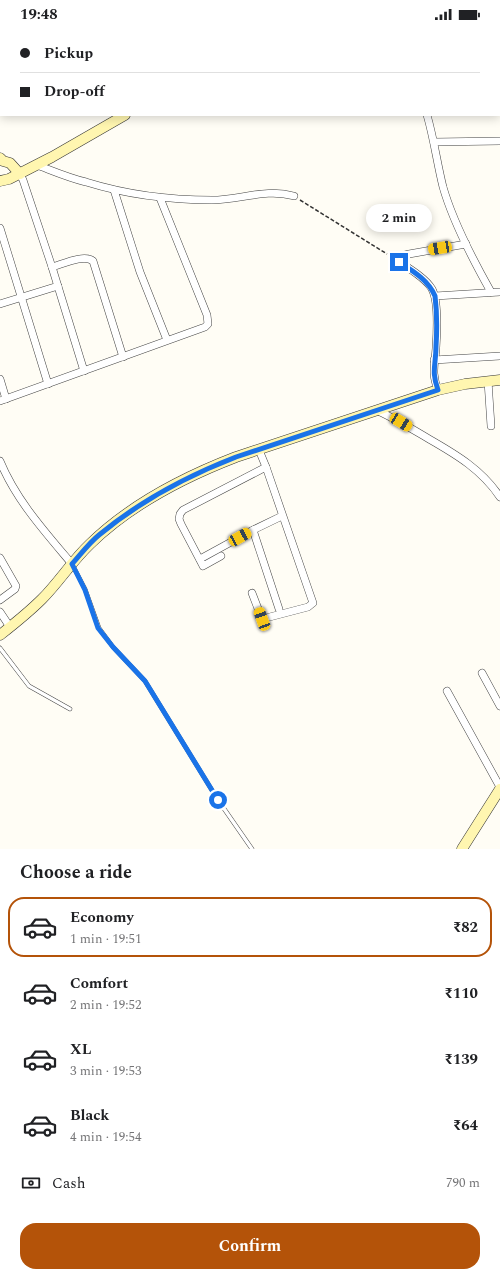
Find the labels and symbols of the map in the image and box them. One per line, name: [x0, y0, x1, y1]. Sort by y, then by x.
callout: 2 min: [366, 204, 432, 232]
car: [427, 240, 453, 256]
route end: [390, 253, 408, 271]
car: [388, 411, 414, 433]
car: [227, 526, 253, 548]
car: [252, 606, 272, 632]
route start: [209, 791, 227, 809]

